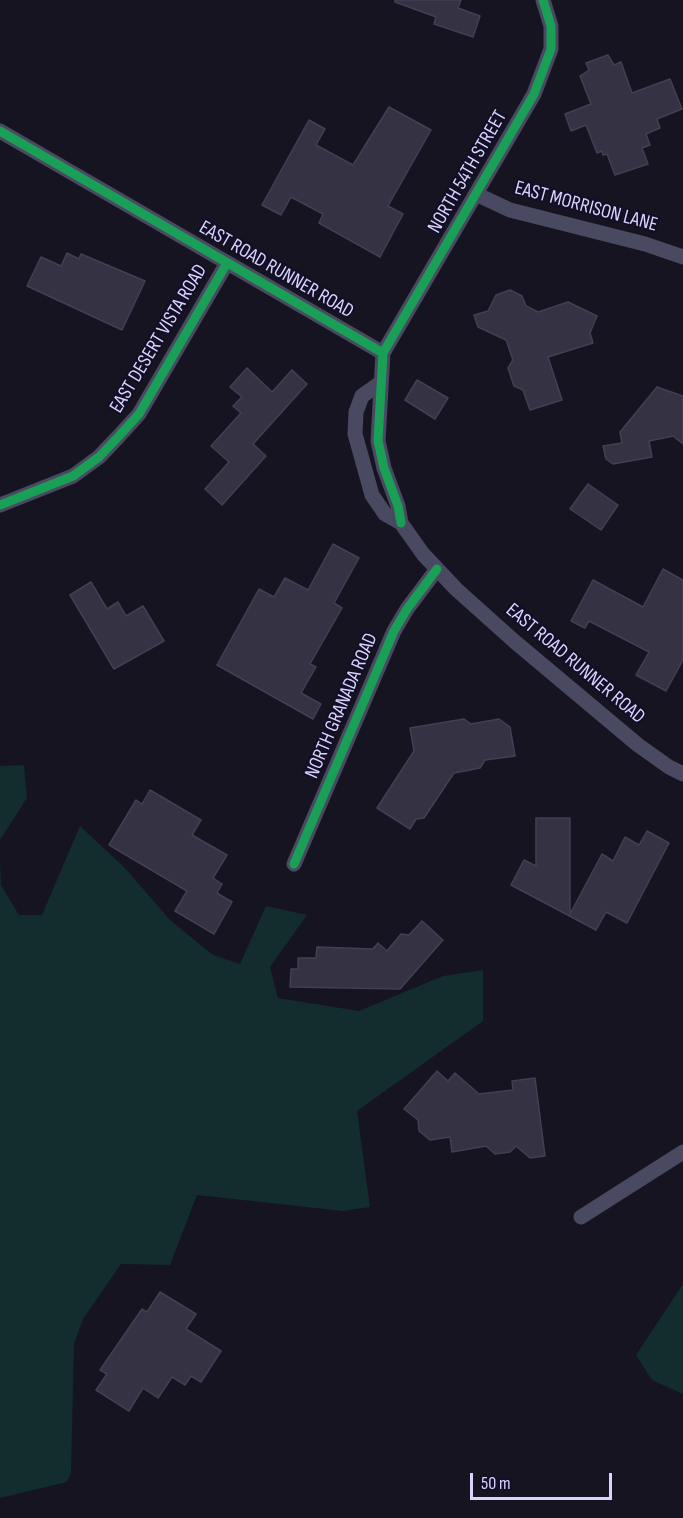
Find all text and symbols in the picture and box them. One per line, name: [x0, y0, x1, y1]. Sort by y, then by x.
street label: NORTH 54TH STREET: [423, 106, 513, 238]
street label: EAST MORRISON LANE: [512, 176, 660, 238]
street label: EAST ROAD RUNNER ROAD: [195, 216, 357, 324]
street label: EAST DESERT VISTA ROAD: [105, 260, 213, 418]
street label: EAST ROAD RUNNER ROAD: [501, 599, 649, 729]
street label: NORTH GRANADA ROAD: [301, 630, 383, 782]
scale bar: [473, 1461, 616, 1499]
text: 50 m: [481, 1473, 511, 1494]

